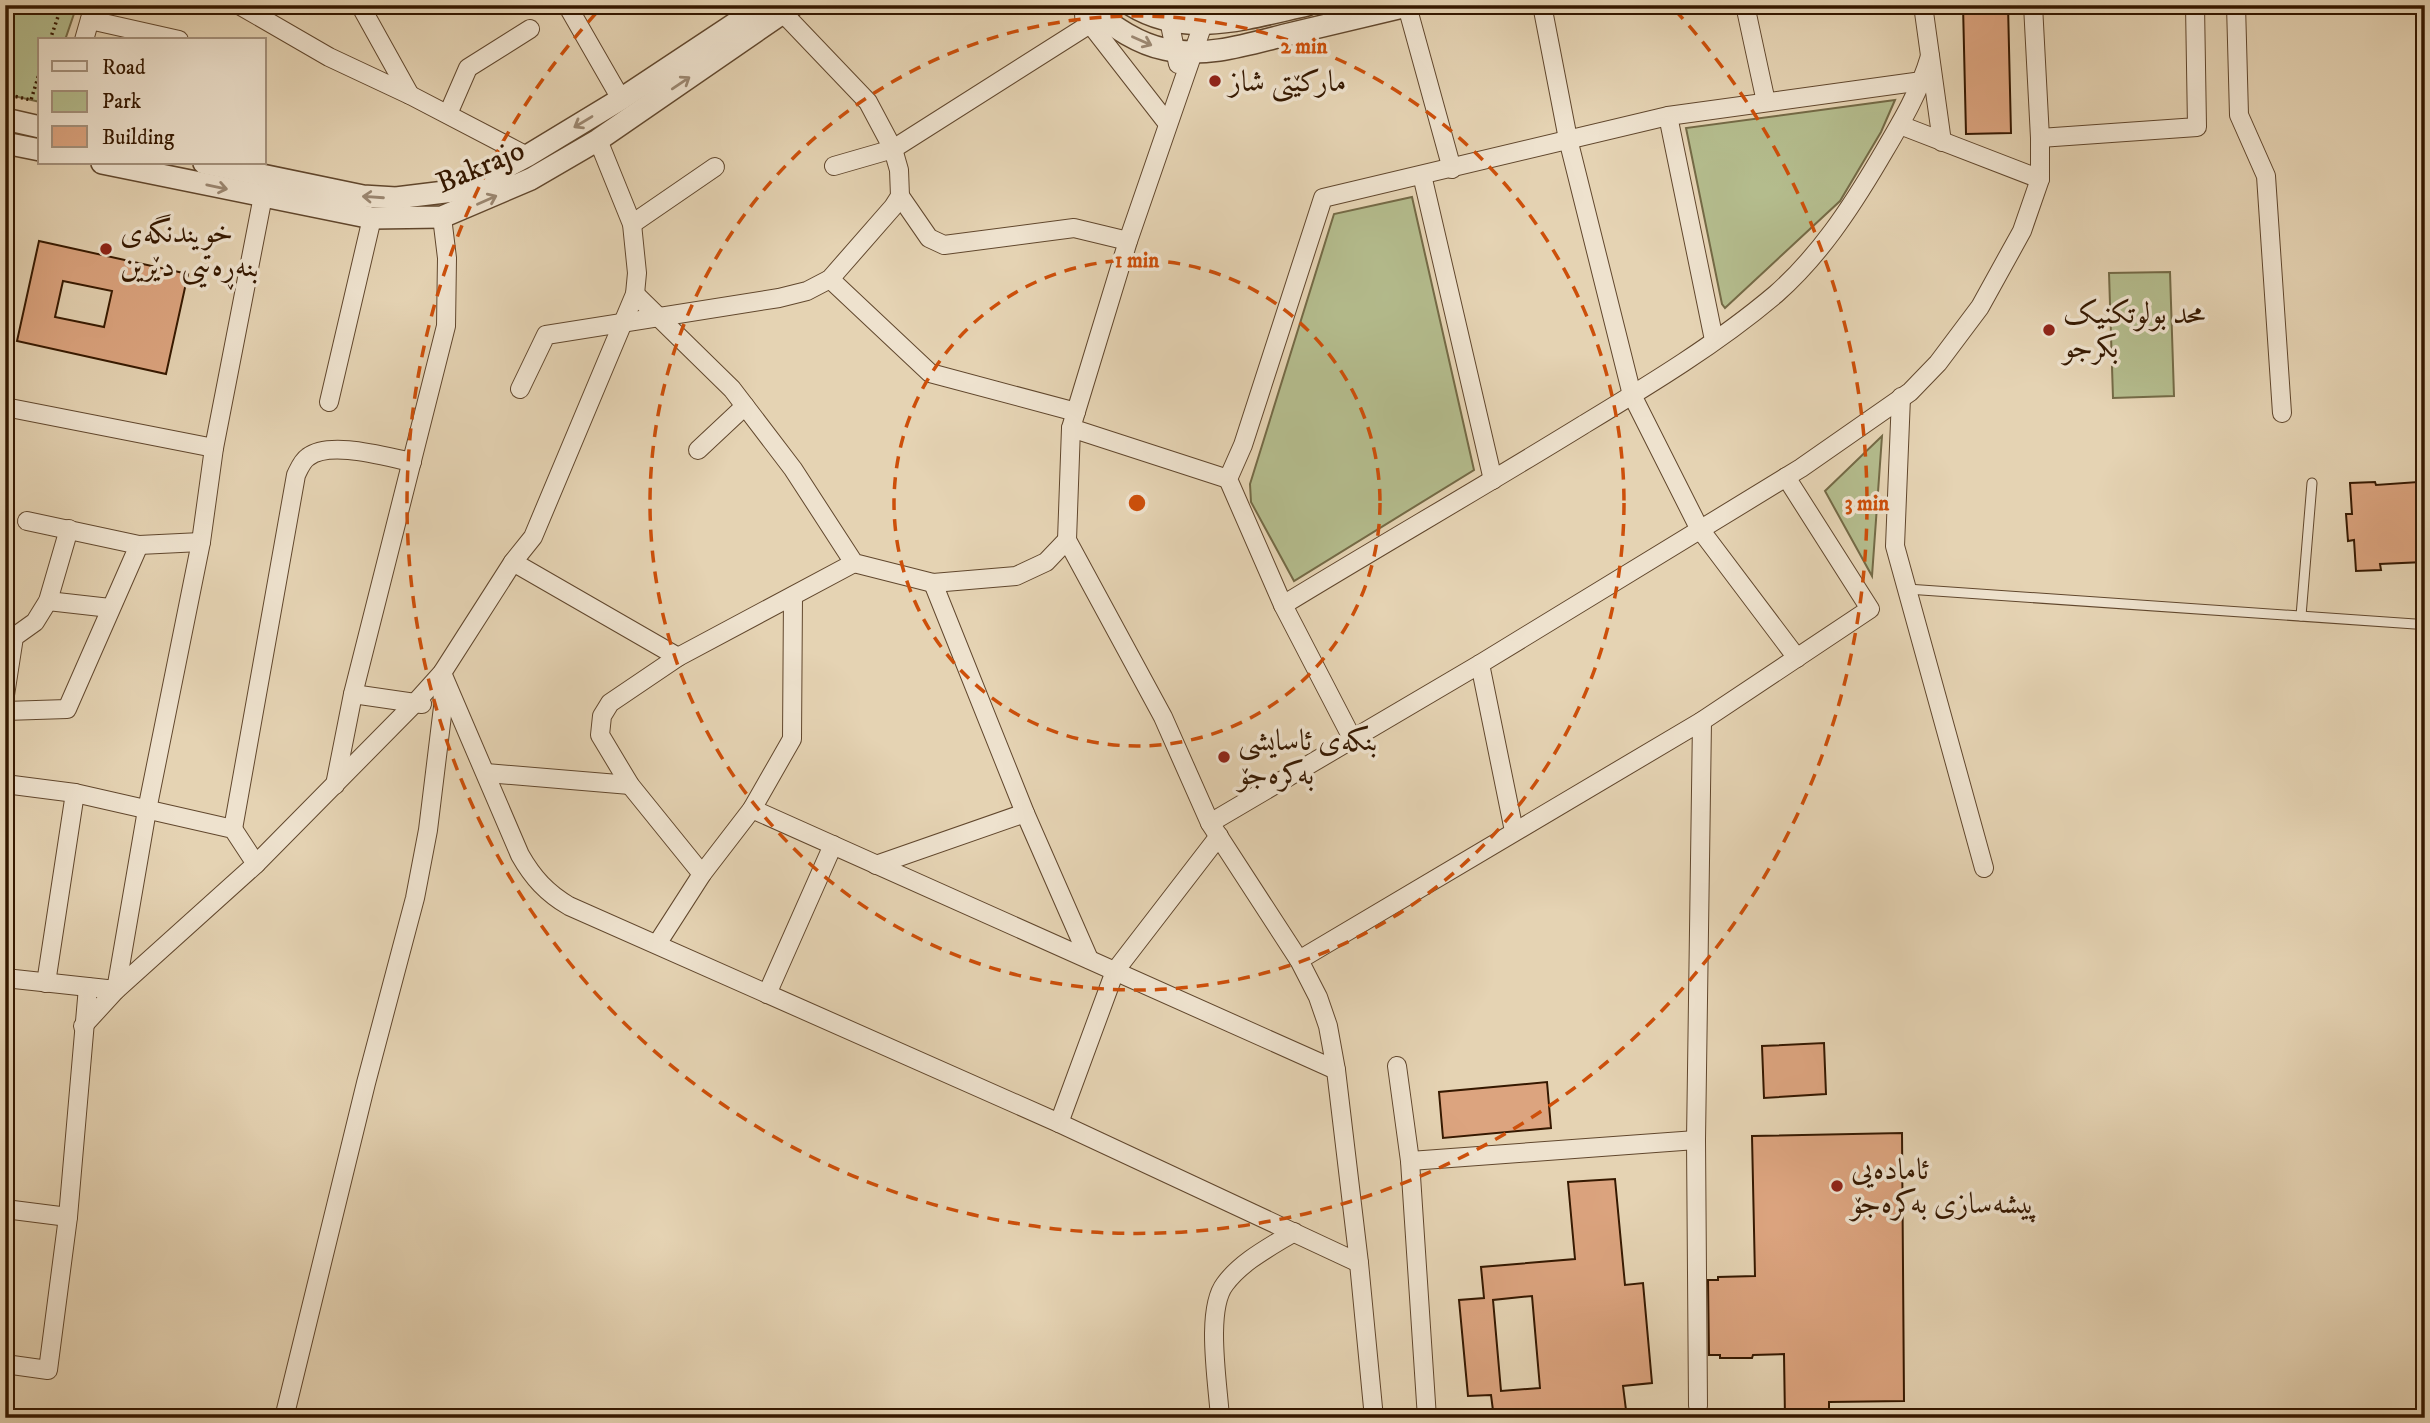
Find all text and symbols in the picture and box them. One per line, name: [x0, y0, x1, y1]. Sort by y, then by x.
text: 2 min: [1281, 34, 1329, 60]
one-way arrow: [1131, 35, 1152, 48]
legend: [38, 38, 266, 164]
text: Road: [102, 55, 146, 81]
place label: مارکێتی شاز: [1226, 64, 1346, 103]
marker: مارکێتی شاز: [1207, 73, 1223, 89]
one-way arrow: [671, 76, 690, 90]
text: Park: [102, 89, 142, 115]
one-way arrow: [573, 116, 593, 130]
text: Building: [102, 125, 175, 151]
street label: Bakrajo: [431, 132, 530, 202]
one-way arrow: [205, 180, 228, 194]
one-way arrow: [362, 190, 385, 203]
one-way arrow: [476, 193, 497, 206]
place label: خویندنگەی بنەڕەتیی دێرین: [120, 214, 259, 290]
marker: خویندنگەی بنەڕەتیی دێرین: [98, 241, 114, 257]
text: 1 min: [1115, 248, 1160, 274]
place label: محد بولوتکنیک بکرجو: [2060, 296, 2205, 367]
marker: محد بولوتکنیک بکرجو: [2041, 322, 2057, 338]
centre of rings: [1125, 491, 1149, 515]
text: 3 min: [1845, 491, 1890, 517]
place label: بنکەی ئاسایشی بەکرەجۆ: [1235, 723, 1377, 794]
marker: بنکەی ئاسایشی بەکرەجۆ: [1216, 749, 1232, 765]
place label: ئامادەیی پیشەسازی بەکرەجۆ: [1848, 1152, 2037, 1223]
marker: ئامادەیی پیشەسازی بەکرەجۆ: [1829, 1178, 1845, 1194]

